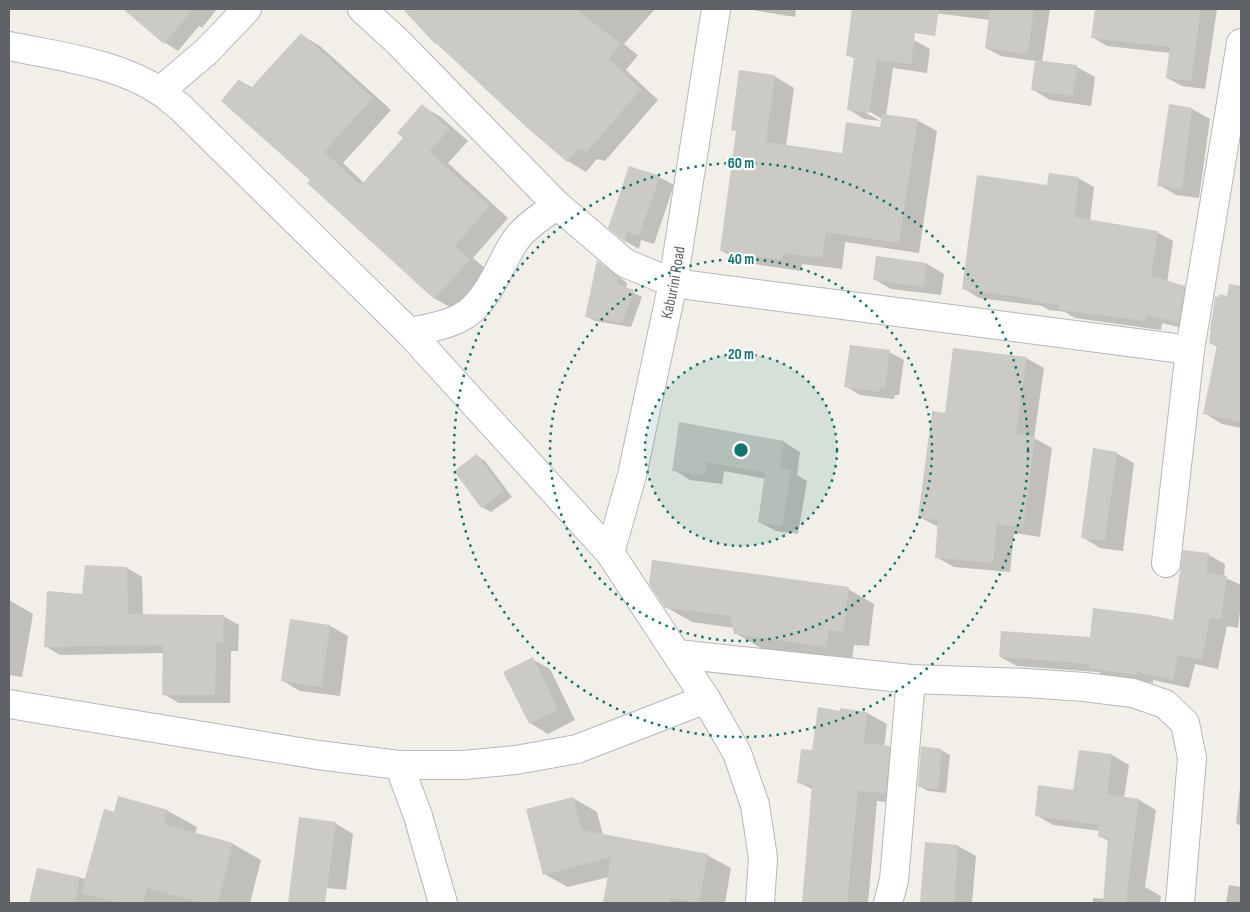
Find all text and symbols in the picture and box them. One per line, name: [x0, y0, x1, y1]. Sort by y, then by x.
text: 60 m: [728, 154, 754, 173]
street label: Kaburini Road: [658, 245, 690, 321]
text: 40 m: [728, 250, 754, 269]
text: 20 m: [728, 345, 754, 364]
centre of rings: [732, 441, 750, 459]

